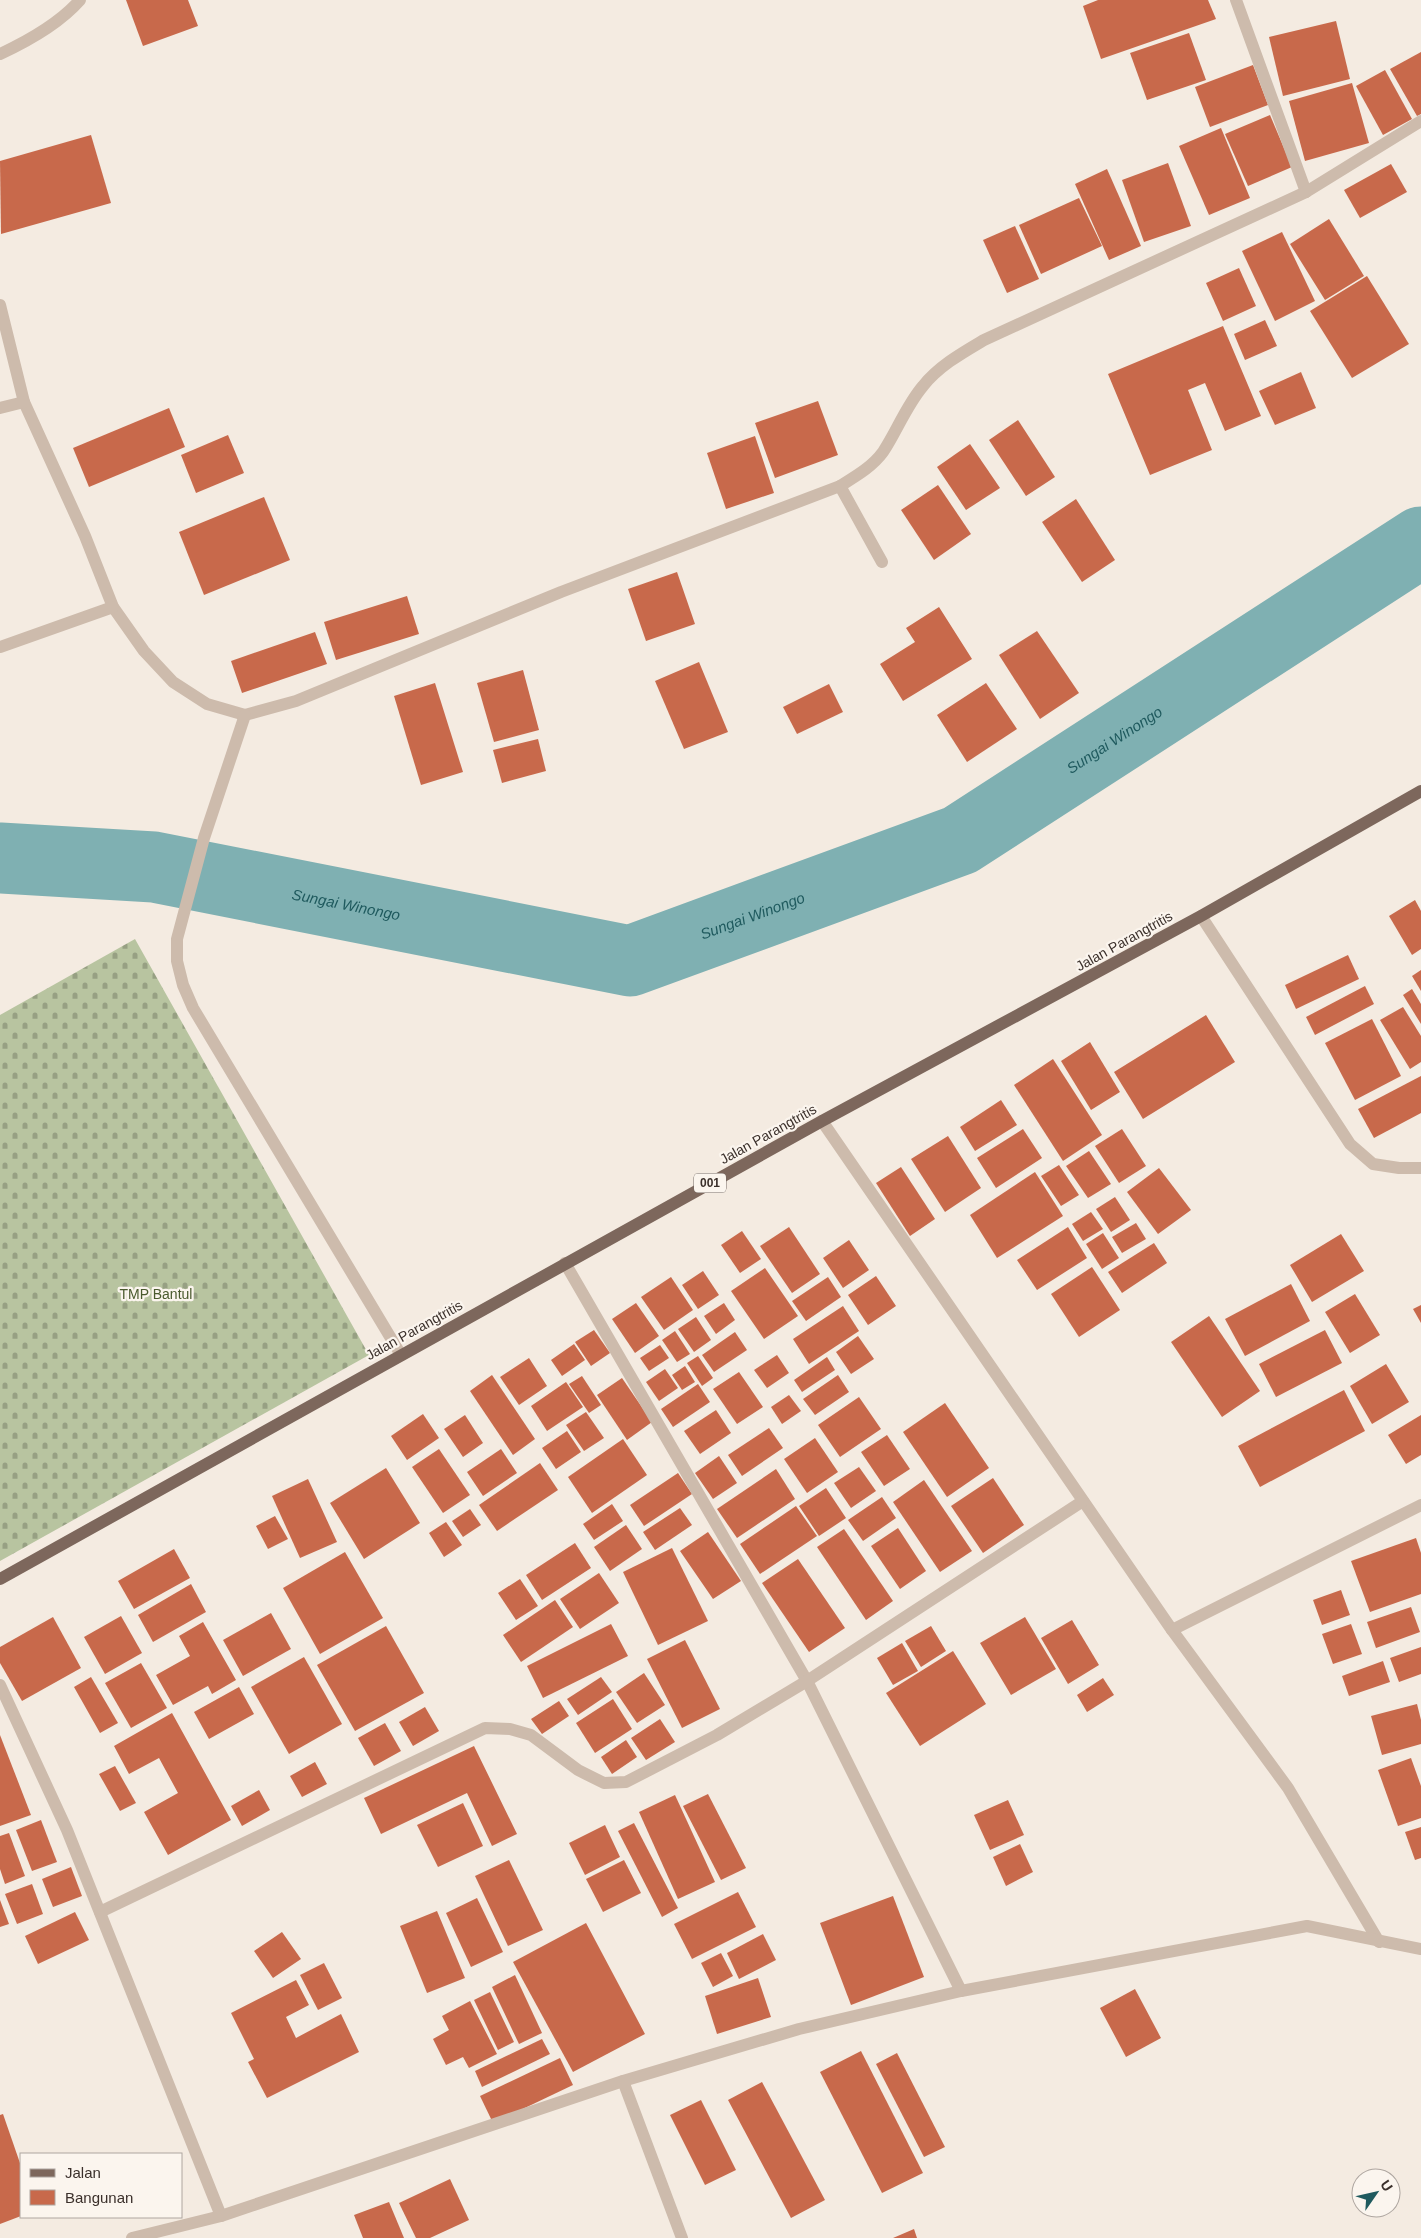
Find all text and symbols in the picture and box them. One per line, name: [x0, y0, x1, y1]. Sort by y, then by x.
water label: Sungai Winongo: [1064, 703, 1165, 777]
water label: Sungai Winongo: [291, 885, 402, 923]
water label: Sungai Winongo: [698, 889, 807, 943]
street label: Jalan Parangtritis: [1073, 908, 1175, 974]
street label: Jalan Parangtritis: [717, 1101, 819, 1167]
road number: 001: [694, 1174, 726, 1192]
park label: TMP Bantul: [120, 1286, 192, 1302]
street label: Jalan Parangtritis: [363, 1297, 465, 1363]
legend: [20, 2153, 182, 2218]
text: Jalan: [65, 2164, 101, 2181]
north arrow: [1351, 2168, 1401, 2218]
text: U: [1377, 2177, 1396, 2194]
text: Bangunan: [65, 2189, 133, 2206]

